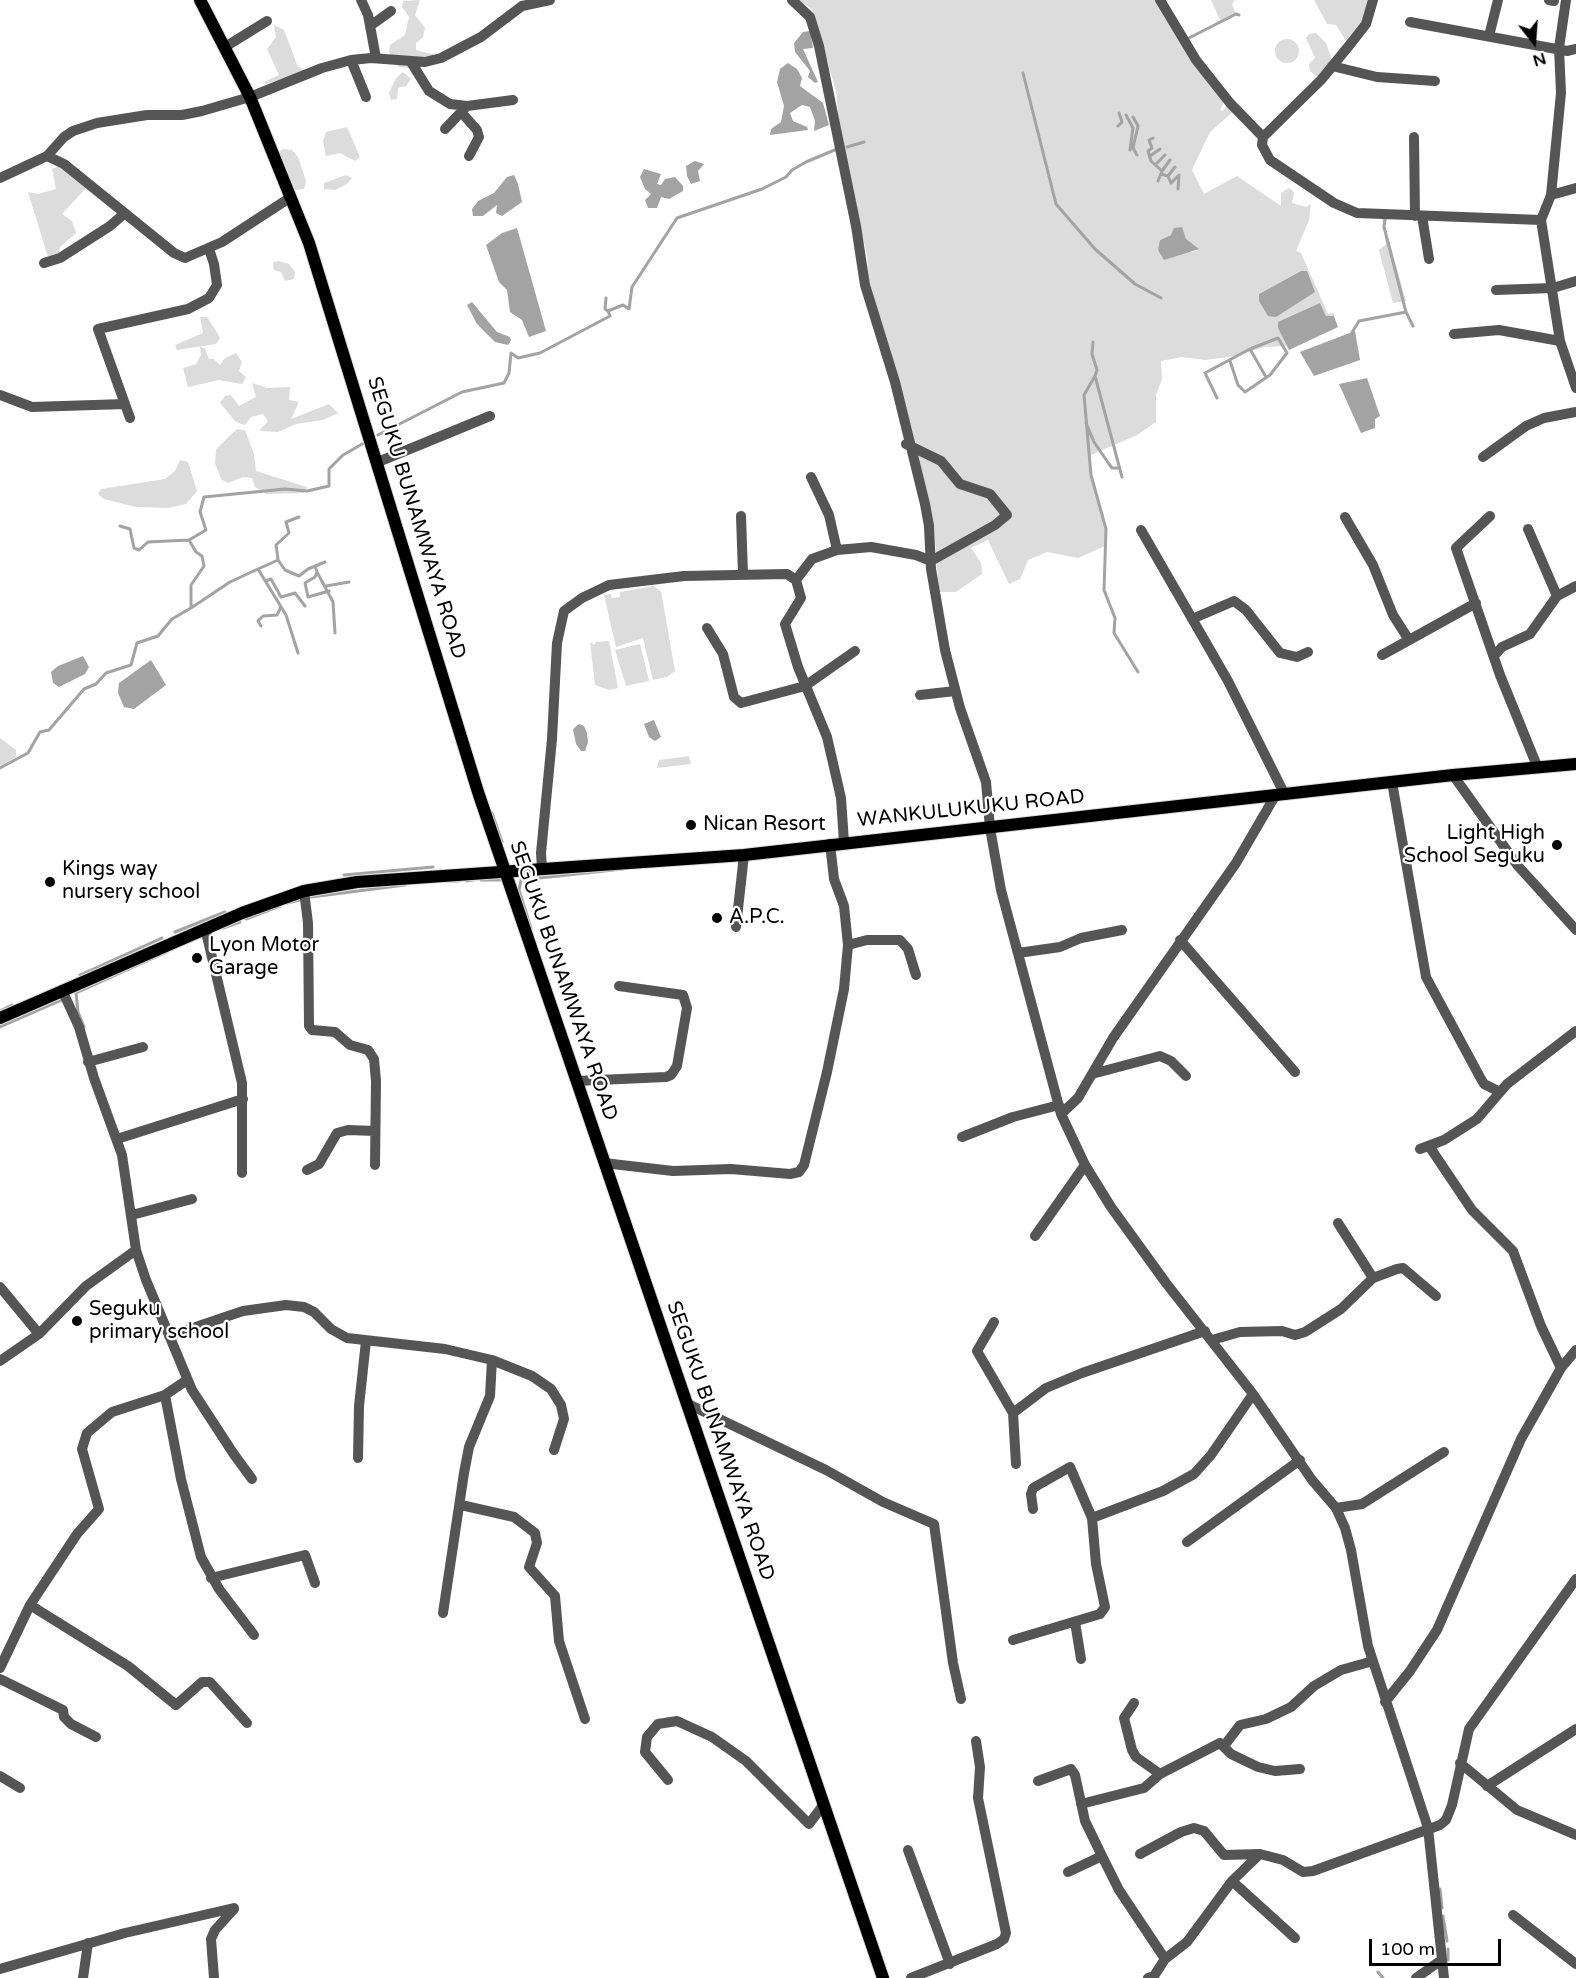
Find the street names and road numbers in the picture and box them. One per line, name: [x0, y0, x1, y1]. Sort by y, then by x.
street label: SEGUKU BUNAMWAYA ROAD: [362, 374, 470, 662]
street label: WANKULUKUKU ROAD: [856, 785, 1086, 833]
street label: SEGUKU BUNAMWAYA ROAD: [504, 838, 622, 1124]
street label: SEGUKU BUNAMWAYA ROAD: [661, 1298, 779, 1584]

